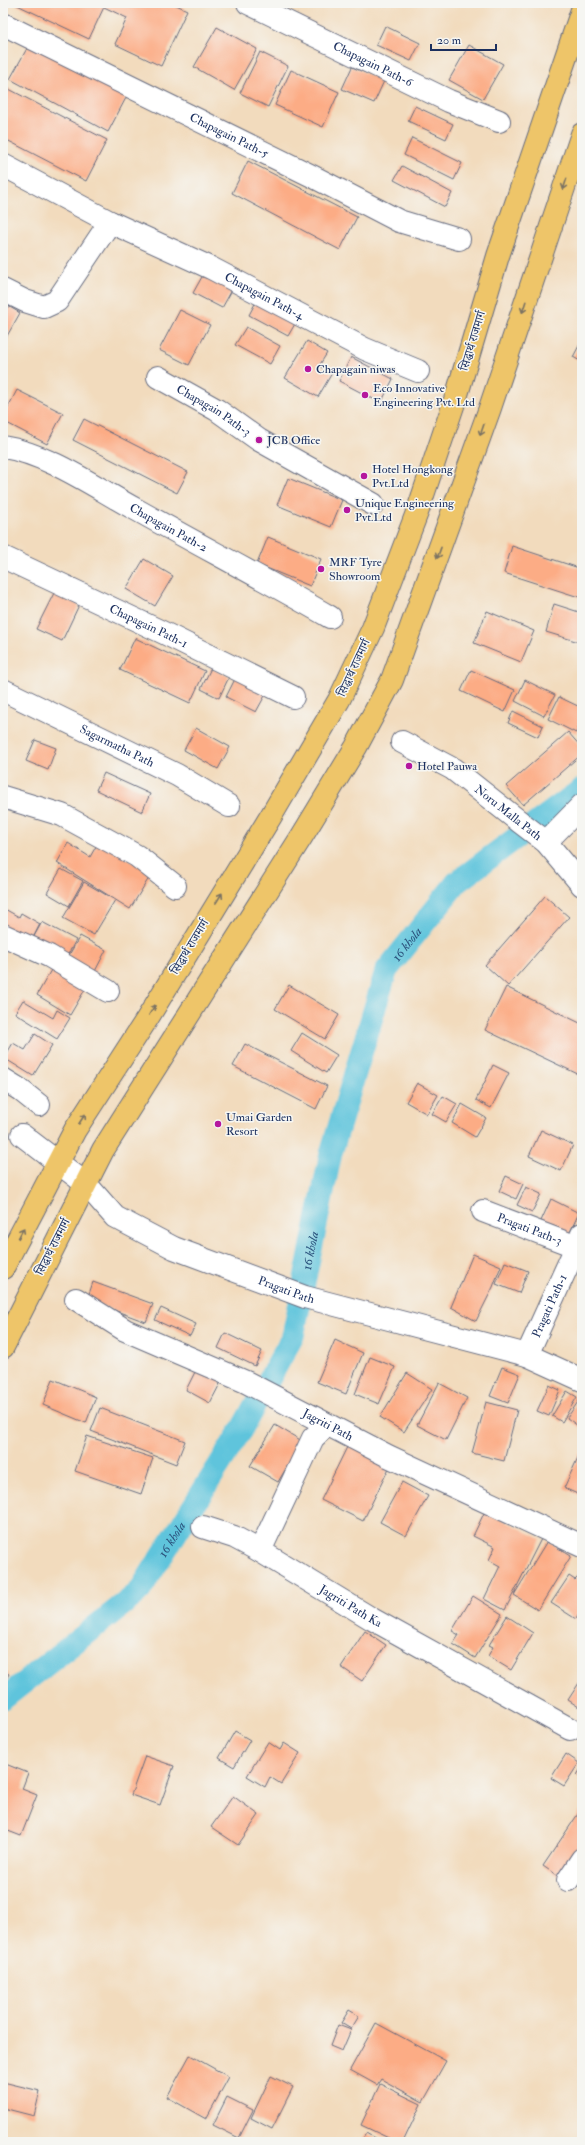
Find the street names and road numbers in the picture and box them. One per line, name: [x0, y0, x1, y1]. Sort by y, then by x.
street label: Chapagain Path-6: [331, 38, 416, 90]
street label: Chapagain Path-5: [187, 110, 272, 161]
street label: Chapagain Path-4: [222, 269, 307, 323]
street label: सिद्धार्थ राजमार्ग: [456, 308, 489, 374]
street label: Chapagain Path-3: [174, 381, 254, 439]
street label: Chapagain Path-2: [127, 500, 210, 555]
street label: Chapagain Path-1: [107, 601, 190, 651]
street label: सिद्धार्थ राजमार्ग: [333, 636, 374, 700]
street label: Sagarmatha Path: [78, 721, 157, 771]
street label: Noru Malla Path: [472, 781, 545, 844]
street label: सिद्धार्थ राजमार्ग: [166, 915, 213, 978]
street label: Pragati Path-3: [495, 1210, 564, 1248]
street label: सिद्धार्थ राजमार्ग: [31, 1215, 74, 1279]
street label: Pragati Path-1: [528, 1272, 570, 1340]
street label: Pragati Path: [256, 1273, 317, 1307]
street label: Jagriti Path: [299, 1405, 356, 1444]
street label: Jagriti Path Ka: [316, 1581, 386, 1631]

